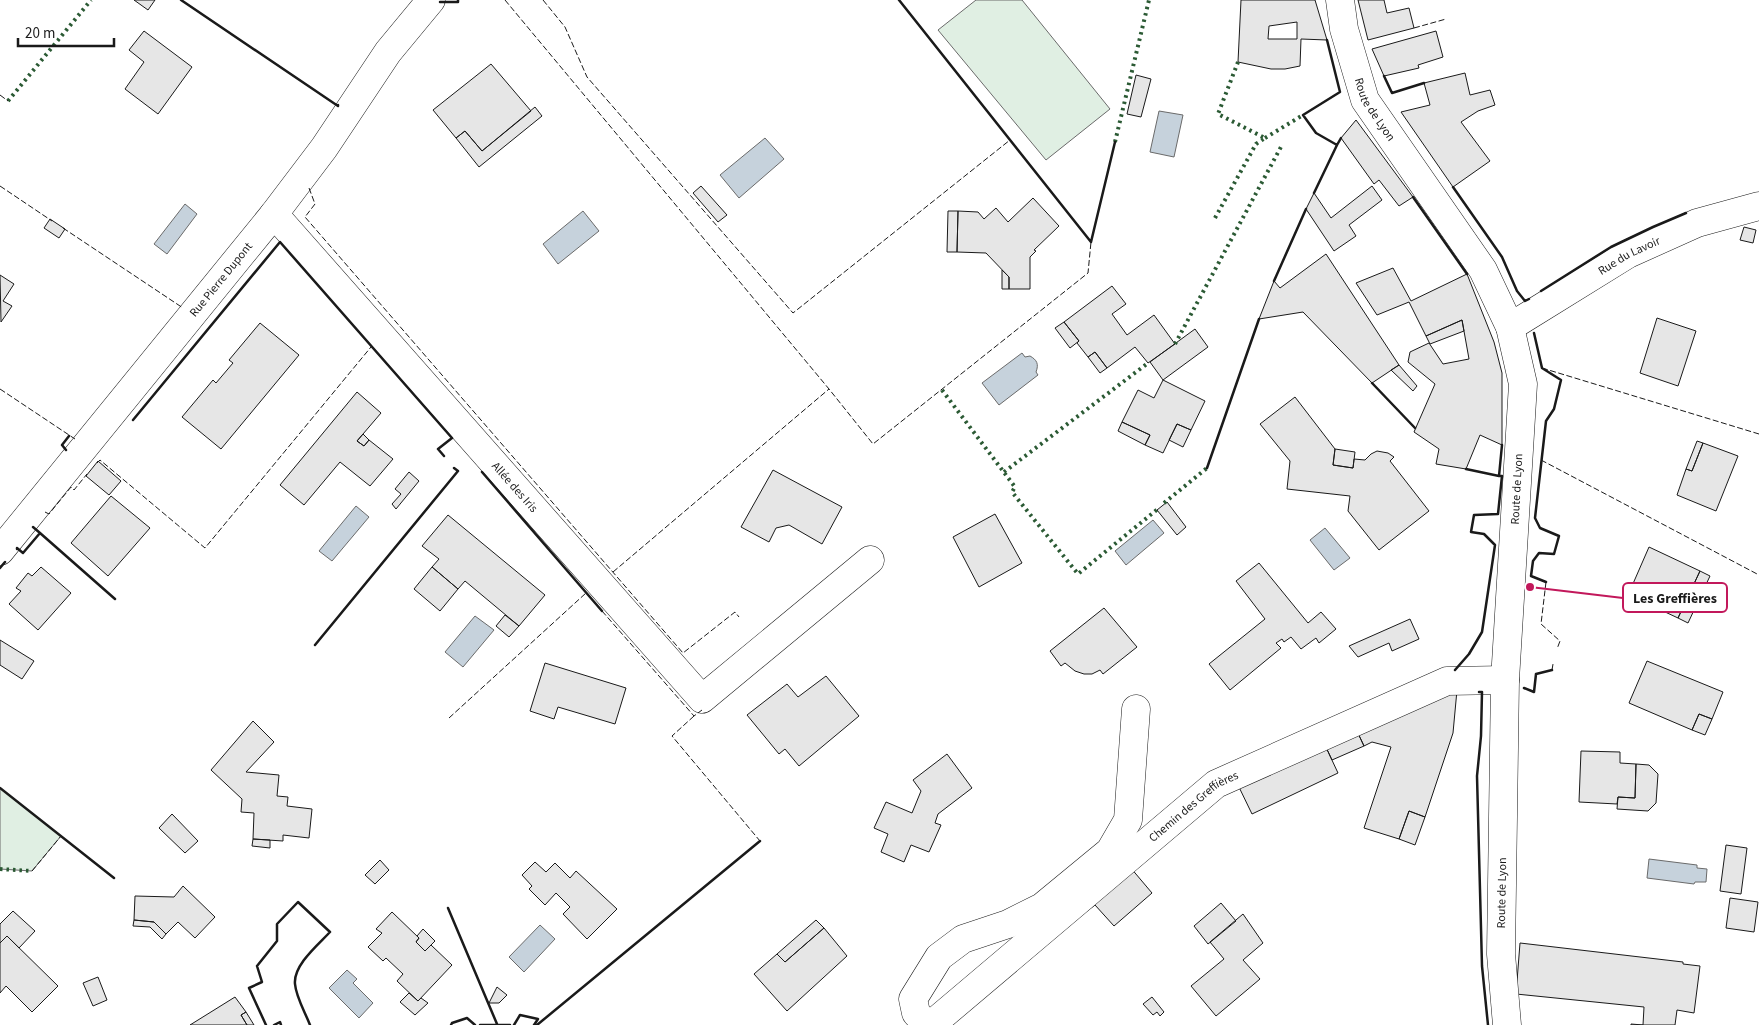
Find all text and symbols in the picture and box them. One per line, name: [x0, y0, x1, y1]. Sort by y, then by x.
scale bar: [18, 15, 114, 47]
text: 20 m: [25, 23, 55, 44]
street label: Route de Lyon: [1350, 76, 1399, 144]
street label: Rue du Lavoir: [1595, 232, 1664, 279]
street label: Rue Pierre Dupont: [185, 238, 256, 320]
street label: Route de Lyon: [1507, 453, 1527, 525]
street label: Allée des Iris: [488, 458, 542, 516]
callout: Les Greffières: [1623, 583, 1727, 612]
text: Les Greffières: [1633, 589, 1717, 609]
street label: Chemin des Greffières: [1145, 767, 1241, 846]
street label: Route de Lyon: [1493, 857, 1511, 929]

